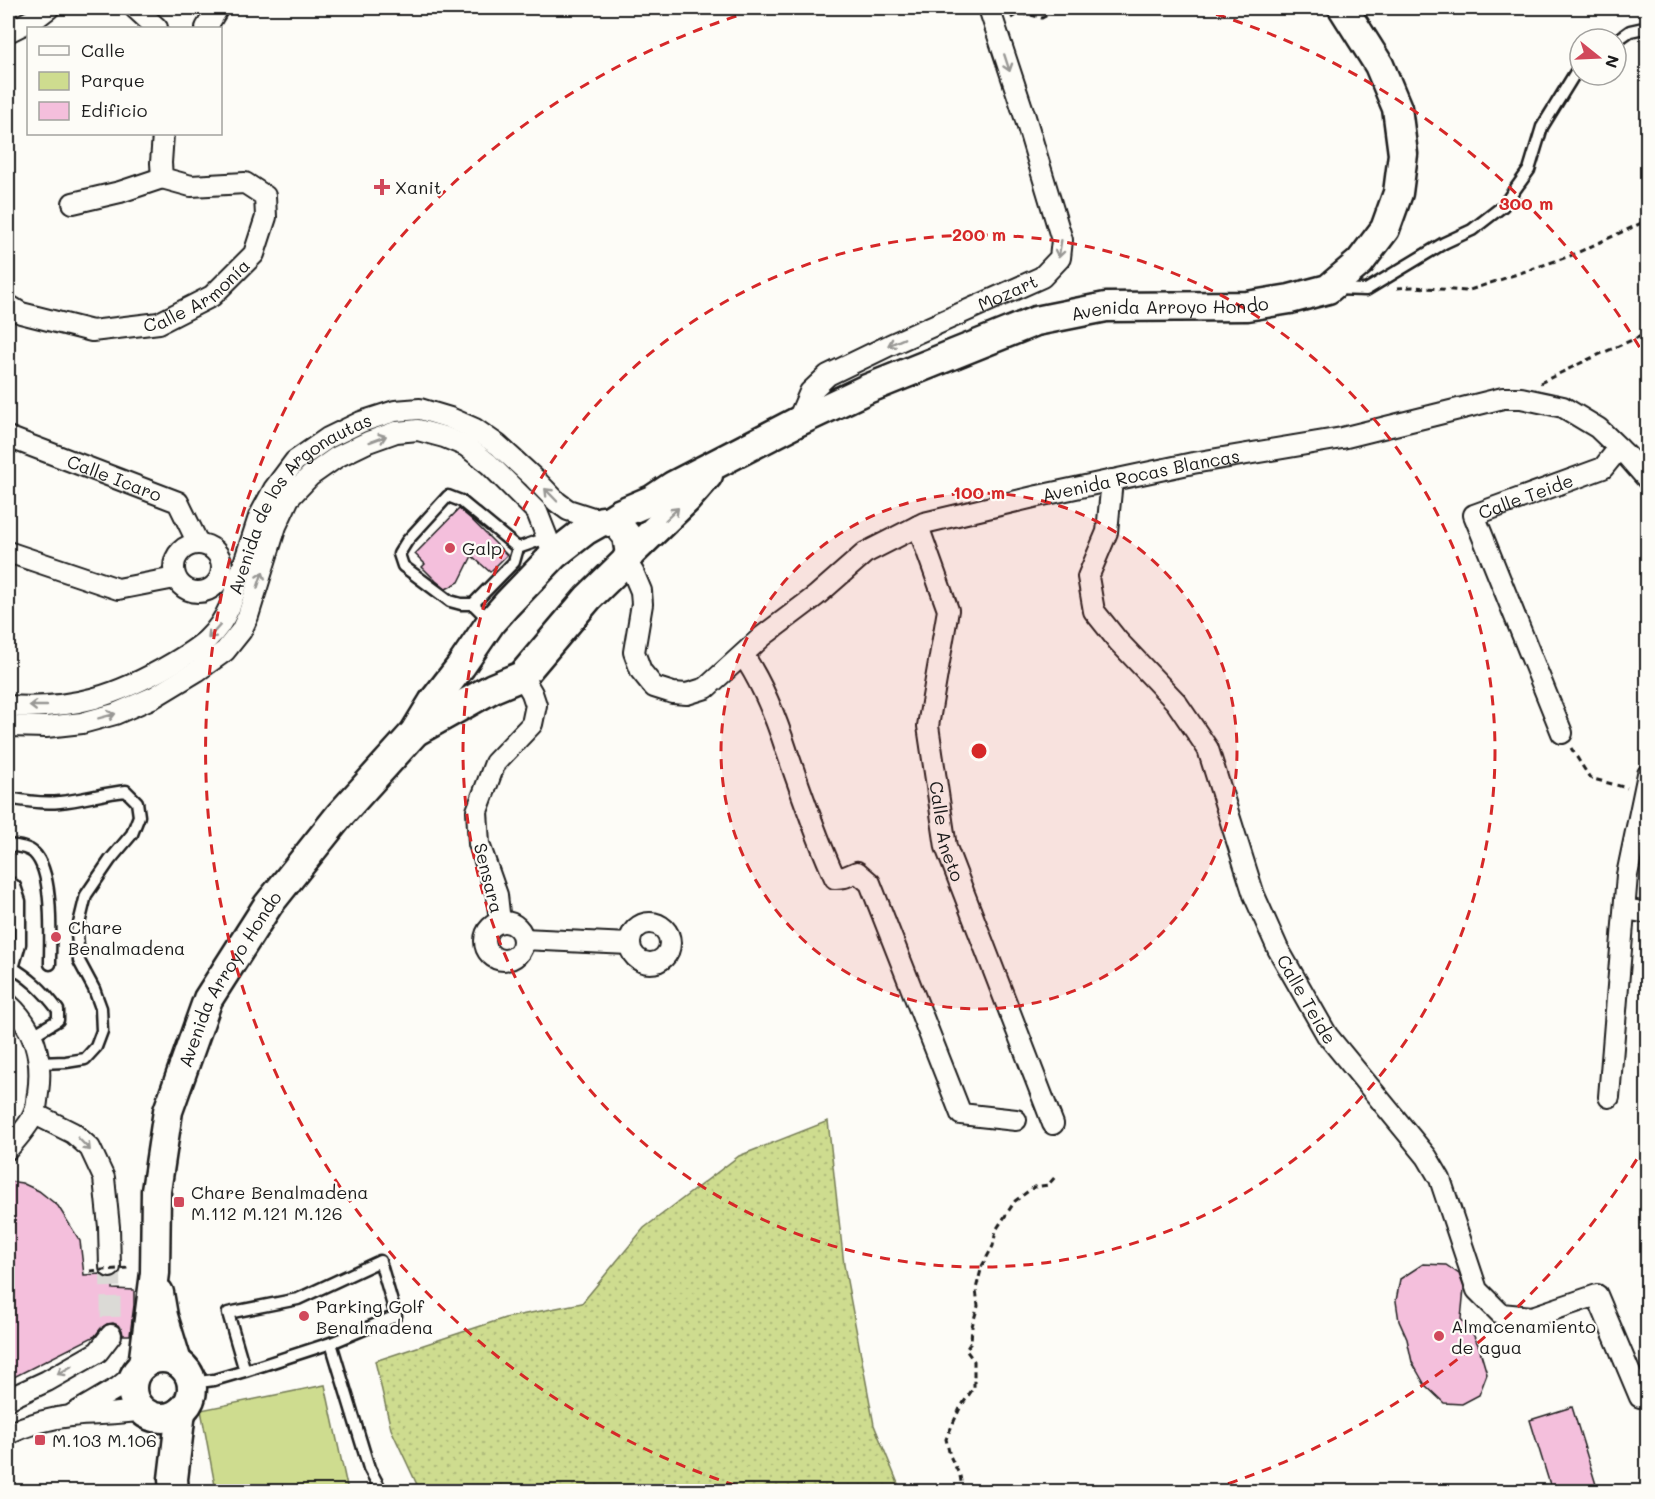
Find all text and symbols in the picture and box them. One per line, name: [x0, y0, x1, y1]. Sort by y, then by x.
legend: [27, 27, 222, 135]
north arrow: [1568, 27, 1628, 87]
text: Calle: [81, 38, 125, 62]
one-way arrow: [1002, 53, 1013, 72]
text: N: [1601, 53, 1625, 71]
text: Parque: [81, 68, 145, 92]
text: Edificio: [81, 98, 148, 122]
place label: Xanit: [395, 175, 442, 199]
marker: Xanit: [373, 178, 391, 196]
text: 300 m: [1499, 191, 1553, 215]
text: 200 m: [952, 222, 1006, 246]
one-way arrow: [1054, 239, 1065, 259]
street label: Calle Armonía: [142, 253, 255, 337]
street label: Mozart: [974, 269, 1041, 316]
street label: Avenida Arroyo Hondo: [1069, 291, 1270, 326]
one-way arrow: [887, 337, 905, 349]
street label: Avenida de los Argonautas: [223, 407, 375, 598]
one-way arrow: [368, 432, 386, 443]
street label: Avenida Rocas Blancas: [1040, 443, 1242, 507]
street label: Calle Icaro: [64, 449, 166, 507]
street label: Calle Teide: [1475, 468, 1576, 524]
text: 100 m: [953, 480, 1005, 504]
one-way arrow: [544, 488, 558, 503]
one-way arrow: [664, 507, 679, 521]
place label: Galp: [462, 536, 502, 560]
marker: Galp: [443, 541, 457, 555]
one-way arrow: [255, 571, 266, 590]
one-way arrow: [207, 624, 221, 639]
one-way arrow: [29, 700, 49, 712]
one-way arrow: [97, 710, 116, 721]
centre of rings: [969, 741, 989, 761]
street label: Calle Aneto: [924, 780, 970, 885]
street label: Sensara: [469, 840, 509, 916]
street label: Avenida Arroyo Hondo: [173, 886, 287, 1070]
place label: Chare Benalmadena: [68, 915, 185, 960]
marker: Chare Benalmadena: [49, 930, 63, 944]
street label: Calle Teide: [1272, 950, 1342, 1049]
one-way arrow: [77, 1137, 91, 1152]
place label: Chare Benalmadena M.112 M.121 M.126: [191, 1180, 368, 1225]
marker: Chare Benalmadena M.112 M.121 M.126: [172, 1195, 186, 1209]
place label: Parking Golf Benalmadena: [316, 1294, 433, 1339]
marker: Parking Golf Benalmadena: [297, 1309, 311, 1323]
place label: Almacenamiento de agua: [1451, 1314, 1596, 1359]
marker: Almacenamiento de agua: [1432, 1329, 1446, 1343]
one-way arrow: [57, 1365, 74, 1377]
place label: M.103 M.106: [52, 1428, 157, 1452]
marker: M.103 M.106: [33, 1433, 47, 1447]

